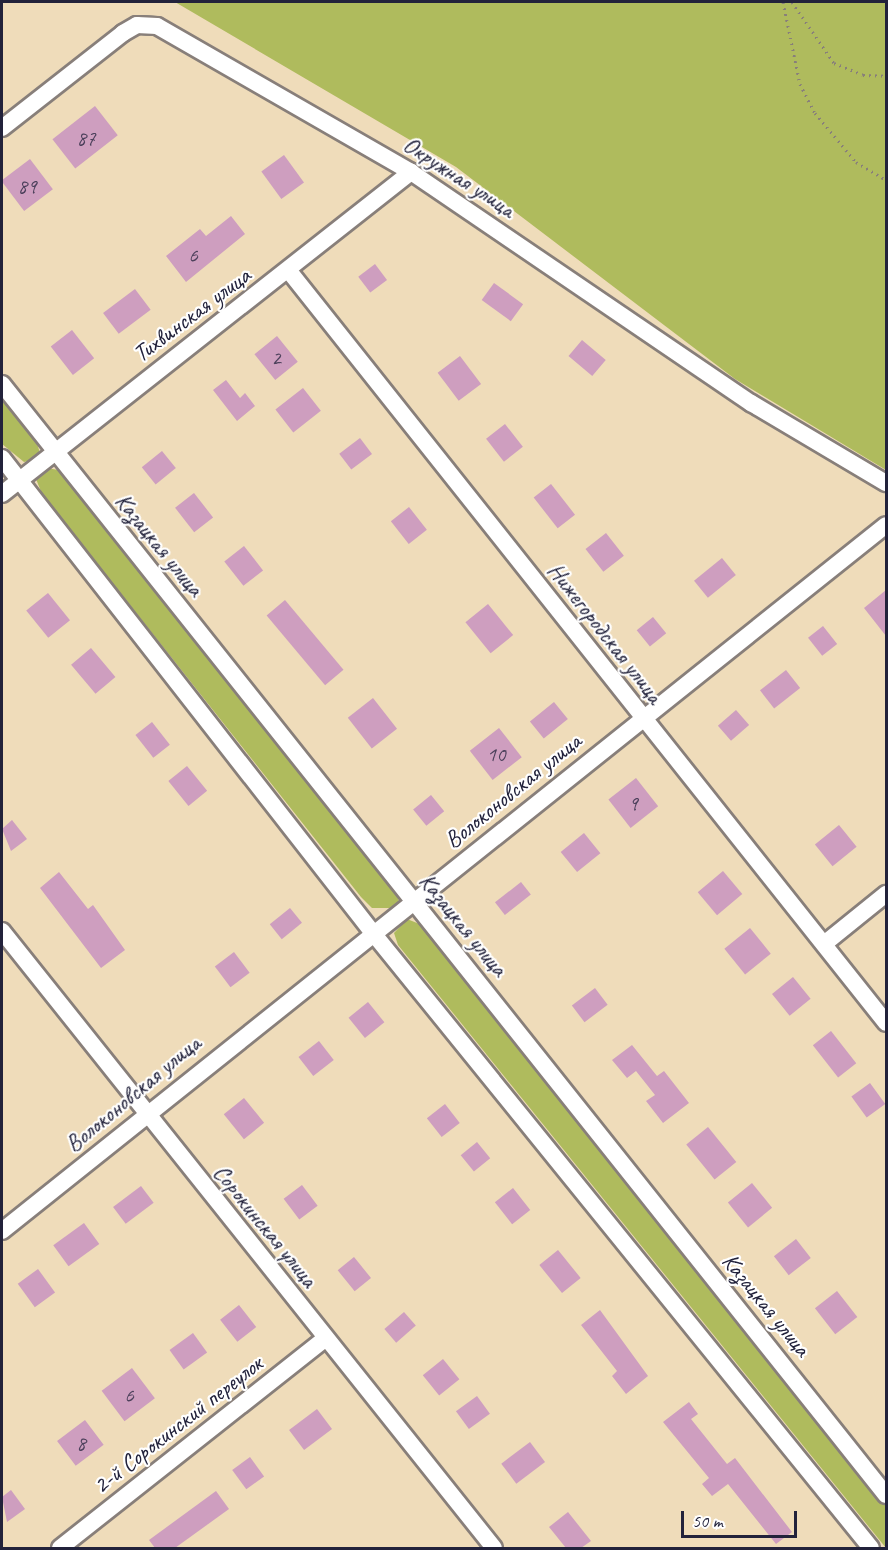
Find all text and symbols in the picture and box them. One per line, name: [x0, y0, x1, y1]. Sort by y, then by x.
house number: 87: [77, 125, 95, 151]
street label: Окружная улица: [397, 130, 521, 224]
house number: 89: [18, 173, 36, 199]
house number: 6: [188, 242, 198, 268]
street label: Тихвинская улица: [127, 261, 257, 369]
house number: 2: [271, 345, 281, 371]
street label: Казацкая улица: [108, 487, 210, 603]
street label: Нижегородская улица: [541, 557, 669, 709]
street label: Волоконовская улица: [439, 727, 587, 855]
house number: 10: [487, 741, 505, 767]
house number: 9: [628, 790, 638, 816]
street label: Казацкая улица: [412, 867, 514, 983]
street label: Волоконовская улица: [60, 1029, 206, 1159]
street label: Сорокинская улица: [206, 1158, 324, 1294]
street label: Казацкая улица: [715, 1247, 817, 1363]
street label: 2-й Сорокинский переулок: [87, 1350, 269, 1500]
house number: 6: [124, 1382, 134, 1408]
house number: 8: [76, 1430, 86, 1456]
scale bar: [684, 1499, 800, 1537]
text: 50 m: [692, 1510, 723, 1532]

